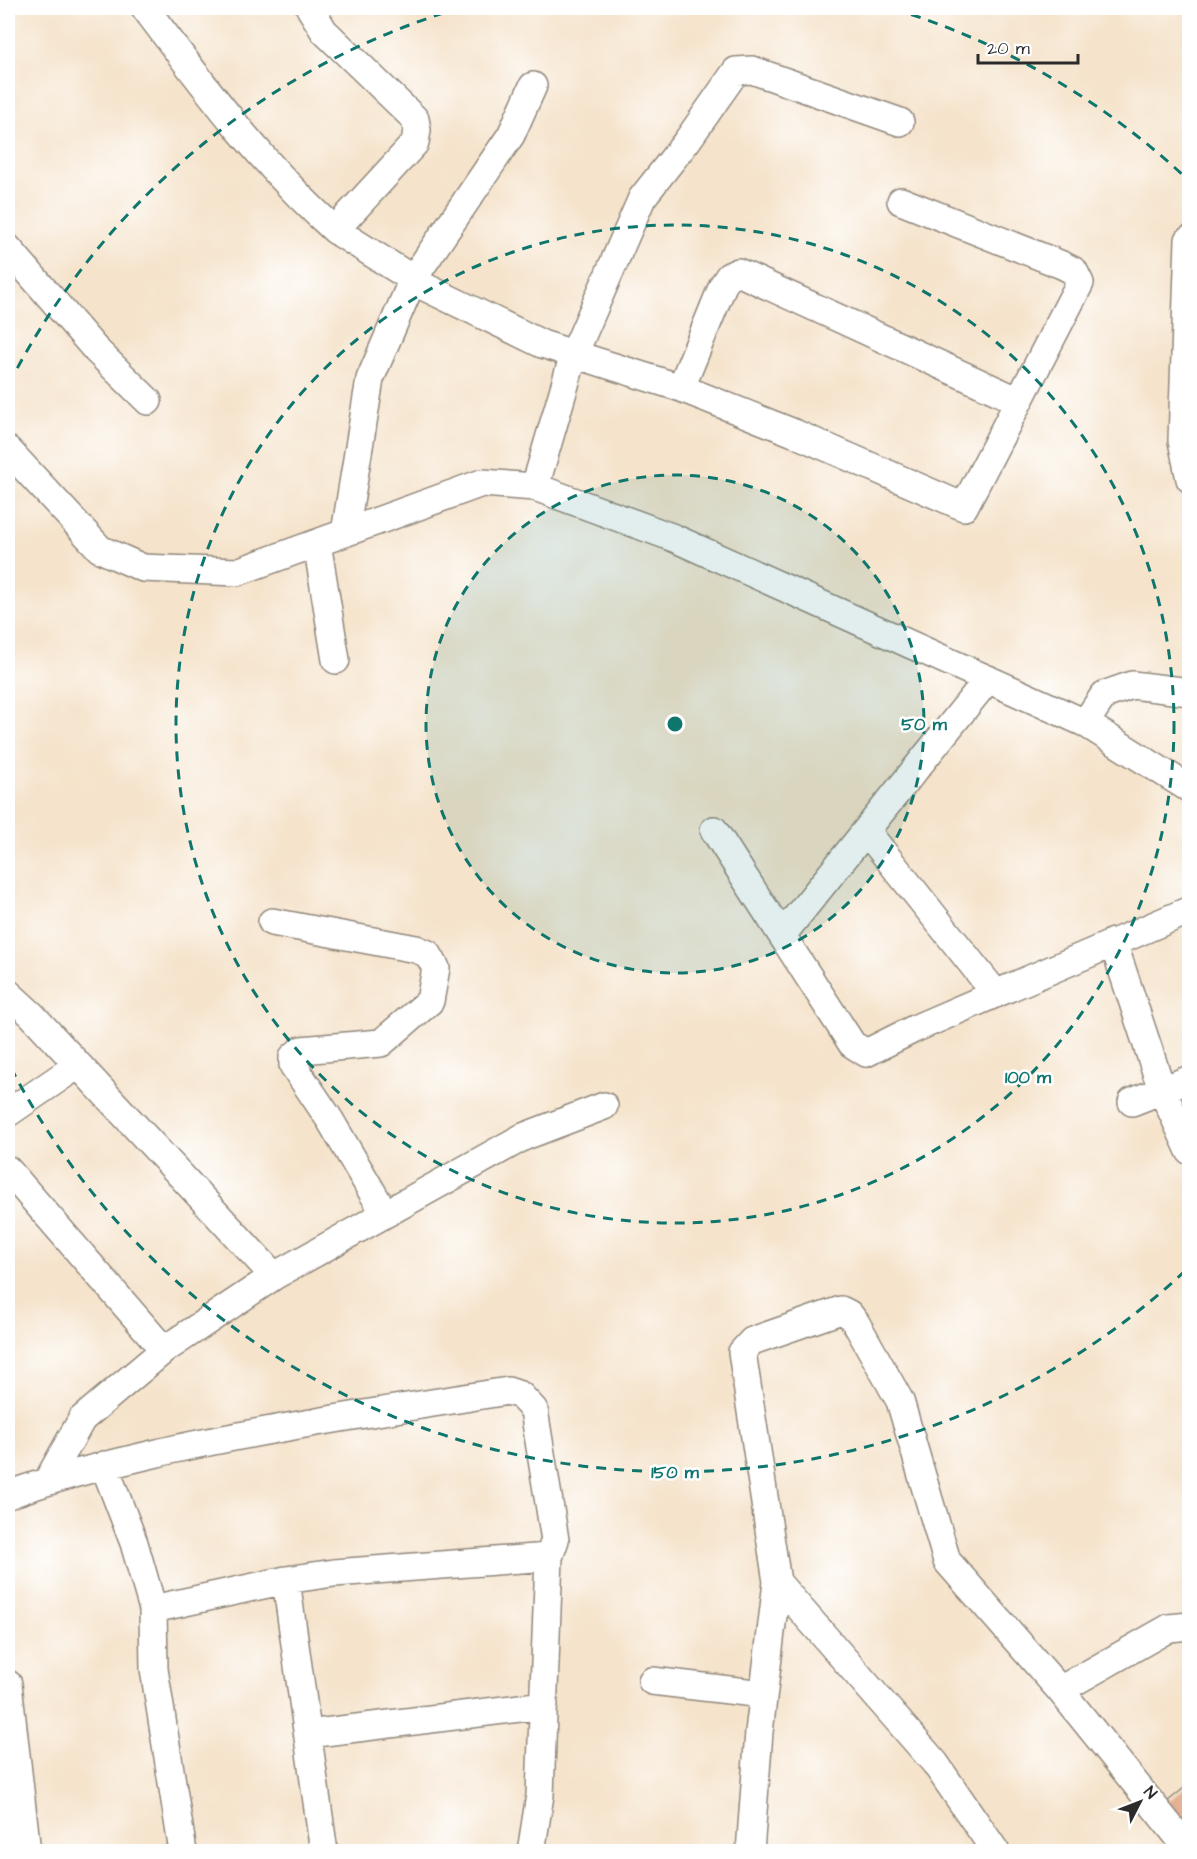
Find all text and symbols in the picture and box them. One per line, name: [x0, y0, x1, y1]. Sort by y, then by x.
scale bar: [978, 27, 1078, 65]
text: 20 m: [987, 36, 1030, 61]
text: 50 m: [901, 712, 948, 737]
centre of rings: [665, 714, 685, 734]
text: 100 m: [1005, 1065, 1052, 1090]
text: 150 m: [651, 1460, 700, 1485]
north arrow: [1110, 1772, 1170, 1832]
text: N: [1139, 1782, 1162, 1804]

